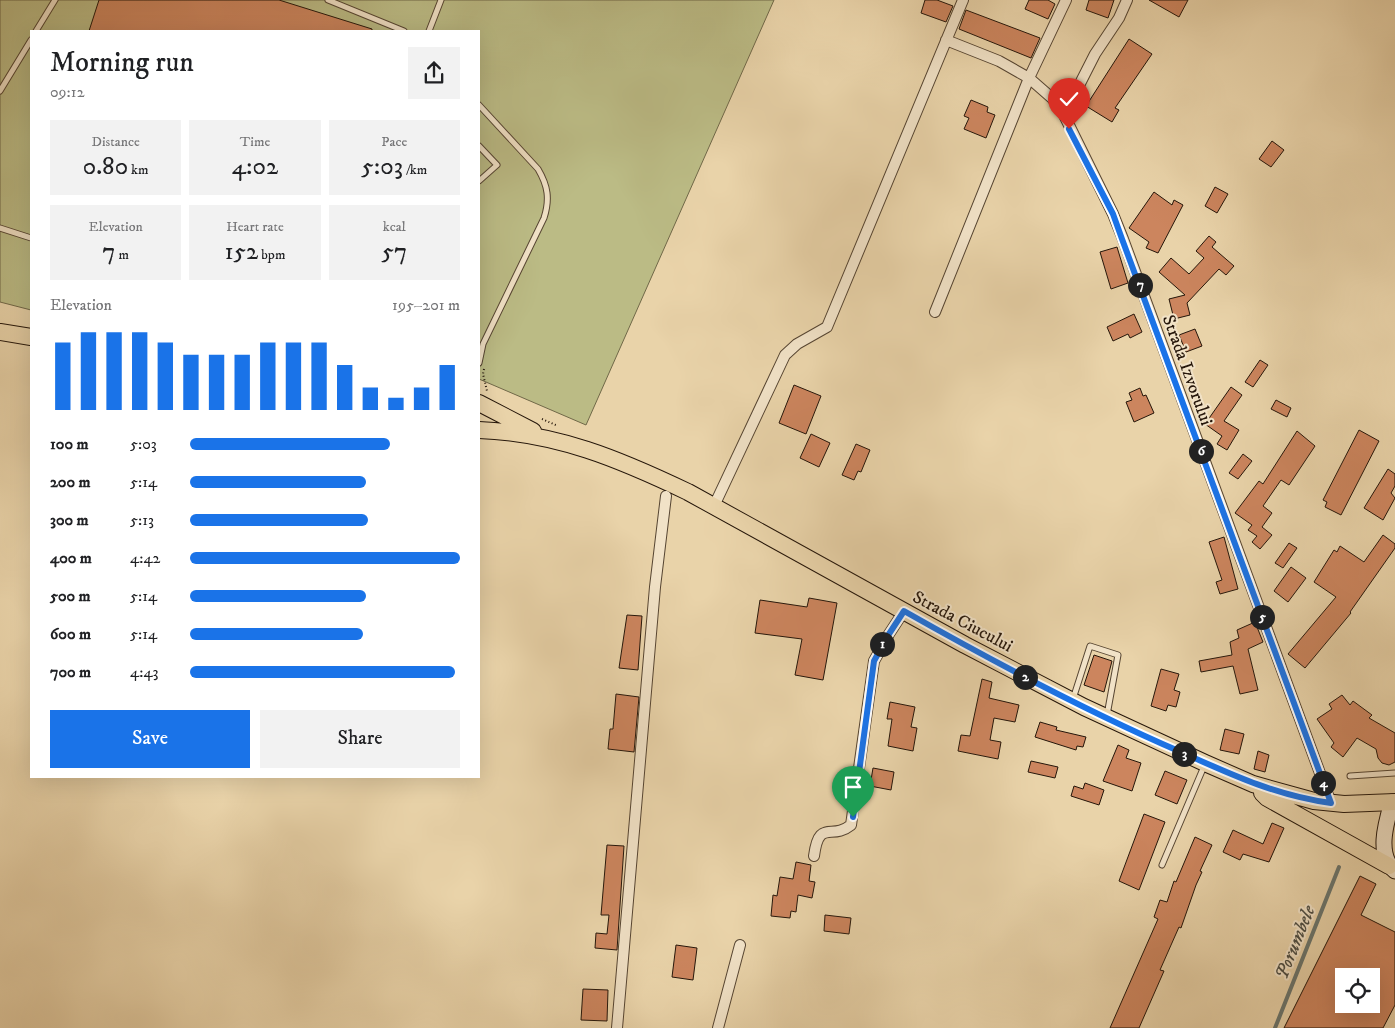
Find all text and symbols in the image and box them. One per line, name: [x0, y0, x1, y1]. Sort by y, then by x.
text: Morning run: [50, 45, 194, 80]
button: share: [408, 47, 460, 99]
pin: [1048, 78, 1090, 129]
text: 09:12: [50, 82, 85, 102]
icon: check: [1055, 85, 1083, 113]
text: Distance: [92, 133, 140, 151]
text: Time: [240, 133, 270, 151]
text: Pace: [381, 133, 407, 151]
text: 0.80: [83, 151, 128, 182]
text: 4:02: [232, 151, 278, 182]
text: 5:03: [361, 151, 403, 182]
text: km: [128, 161, 149, 179]
text: /km: [403, 161, 427, 179]
text: Elevation: [89, 218, 143, 236]
text: Heart rate: [226, 218, 284, 236]
text: kcal: [383, 218, 406, 236]
text: 7: [102, 236, 115, 267]
text: 152: [225, 236, 258, 267]
text: 57: [382, 236, 407, 267]
text: m: [115, 246, 129, 264]
text: bpm: [258, 246, 285, 264]
pin: 7: [1128, 272, 1152, 298]
text: 7: [1137, 276, 1144, 294]
text: Elevation: [50, 295, 112, 315]
text: 195–201 m: [392, 295, 460, 315]
street label: Strada Izvorului: [1157, 312, 1217, 429]
text: 100 m: [50, 434, 89, 454]
text: 5:03: [130, 434, 157, 454]
pin: 6: [1188, 438, 1214, 464]
text: 6: [1198, 442, 1205, 460]
text: 200 m: [50, 472, 91, 492]
text: 5:14: [130, 472, 157, 492]
text: 300 m: [50, 510, 89, 530]
text: 5:13: [130, 510, 154, 530]
text: 400 m: [50, 548, 92, 568]
text: 4:42: [130, 548, 160, 568]
text: 500 m: [50, 586, 91, 606]
text: 5:14: [130, 586, 157, 606]
street label: Strada Ciucului: [909, 586, 1016, 657]
pin: 5: [1250, 604, 1274, 630]
text: 5: [1259, 608, 1266, 626]
text: 600 m: [50, 624, 91, 644]
text: 5:14: [130, 624, 157, 644]
pin: 1: [870, 632, 894, 656]
text: 1: [880, 635, 885, 653]
text: 700 m: [50, 662, 91, 682]
text: 4:43: [130, 662, 159, 682]
pin: 2: [1012, 664, 1038, 690]
text: 2: [1022, 668, 1029, 686]
button: Save: [50, 710, 250, 768]
button: Share: [260, 710, 460, 768]
pin: 3: [1172, 742, 1196, 766]
text: 3: [1182, 745, 1187, 763]
pin: [832, 766, 874, 817]
pin: 4: [1310, 770, 1336, 796]
icon: arrive: [839, 773, 867, 801]
text: 4: [1319, 774, 1328, 792]
water label: Porumbele: [1270, 902, 1321, 983]
map controls: [1335, 968, 1380, 1013]
button: locate: [1335, 968, 1380, 1013]

